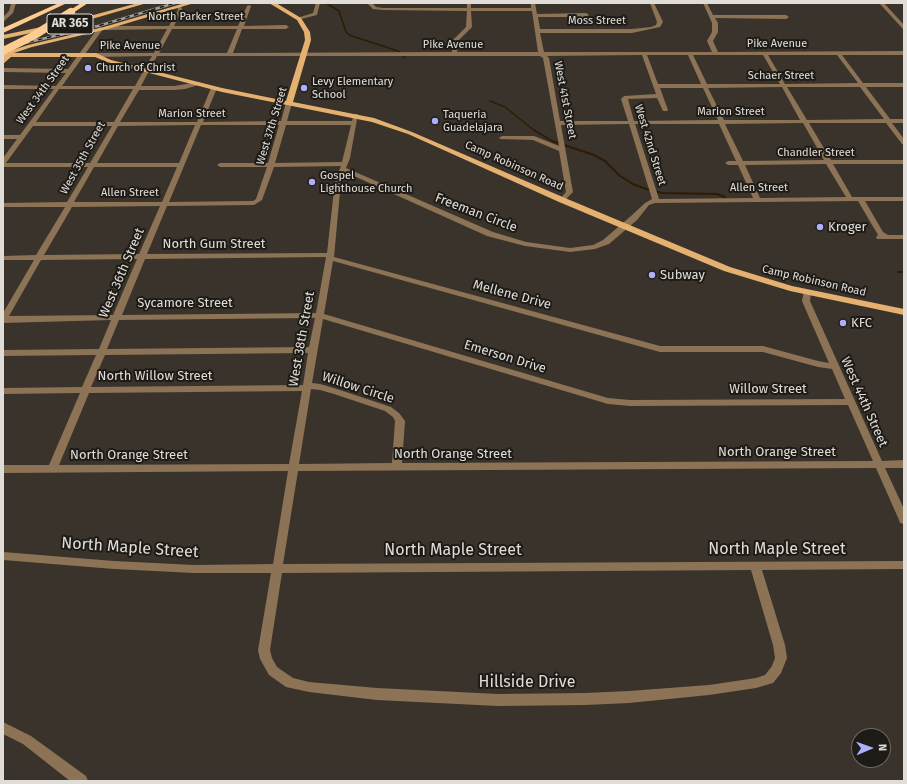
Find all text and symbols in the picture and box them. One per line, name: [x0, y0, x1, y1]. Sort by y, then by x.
street label: North Parker Street: [148, 10, 244, 24]
road number: AR 365: [47, 14, 93, 34]
street label: Moss Street: [568, 14, 626, 28]
street label: Pike Avenue: [747, 37, 807, 51]
street label: Pike Avenue: [423, 38, 483, 52]
street label: Pike Avenue: [100, 39, 160, 53]
street label: West 34th Street: [14, 53, 72, 127]
street label: West 41st Street: [551, 60, 579, 140]
place label: Church of Christ: [96, 61, 175, 75]
marker: Church of Christ: [83, 63, 93, 73]
street label: Schaer Street: [748, 69, 814, 83]
place label: Levy Elementary School: [312, 75, 393, 101]
marker: Levy Elementary School: [299, 83, 309, 93]
street label: West 37th Street: [254, 86, 290, 166]
street label: West 42nd Street: [631, 103, 669, 187]
street label: Marion Street: [697, 105, 765, 119]
street label: Marion Street: [158, 107, 226, 121]
place label: Taqueria Guadelajara: [443, 108, 503, 134]
marker: Taqueria Guadelajara: [430, 116, 440, 126]
street label: West 35th Street: [58, 119, 108, 197]
street label: Camp Robinson Road: [463, 138, 565, 194]
street label: Chandler Street: [777, 146, 855, 160]
place label: Gospel Lighthouse Church: [320, 169, 413, 195]
marker: Gospel Lighthouse Church: [307, 177, 317, 187]
street label: Allen Street: [730, 181, 788, 195]
street label: Allen Street: [101, 186, 159, 200]
street label: Freeman Circle: [433, 190, 519, 236]
place label: Kroger: [828, 219, 867, 235]
marker: Kroger: [815, 222, 825, 232]
street label: West 36th Street: [96, 226, 148, 320]
street label: North Gum Street: [163, 236, 265, 252]
street label: Camp Robinson Road: [761, 263, 867, 299]
place label: Subway: [660, 267, 705, 283]
marker: Subway: [647, 270, 657, 280]
street label: Mellene Drive: [471, 277, 553, 313]
street label: West 38th Street: [286, 290, 318, 388]
street label: Sycamore Street: [137, 295, 233, 311]
place label: KFC: [851, 315, 872, 331]
marker: KFC: [838, 318, 848, 328]
street label: Emerson Drive: [462, 337, 548, 377]
street label: West 44th Street: [837, 355, 891, 449]
street label: North Willow Street: [98, 368, 212, 384]
street label: Willow Circle: [320, 369, 396, 407]
street label: Willow Street: [729, 381, 807, 397]
street label: North Orange Street: [718, 444, 836, 460]
street label: North Orange Street: [394, 446, 512, 462]
street label: North Orange Street: [70, 447, 188, 463]
street label: North Maple Street: [61, 534, 199, 562]
street label: North Maple Street: [708, 540, 846, 560]
street label: North Maple Street: [384, 541, 522, 561]
street label: Hillside Drive: [479, 673, 575, 693]
north arrow: [851, 728, 891, 768]
text: N: [876, 744, 889, 751]

